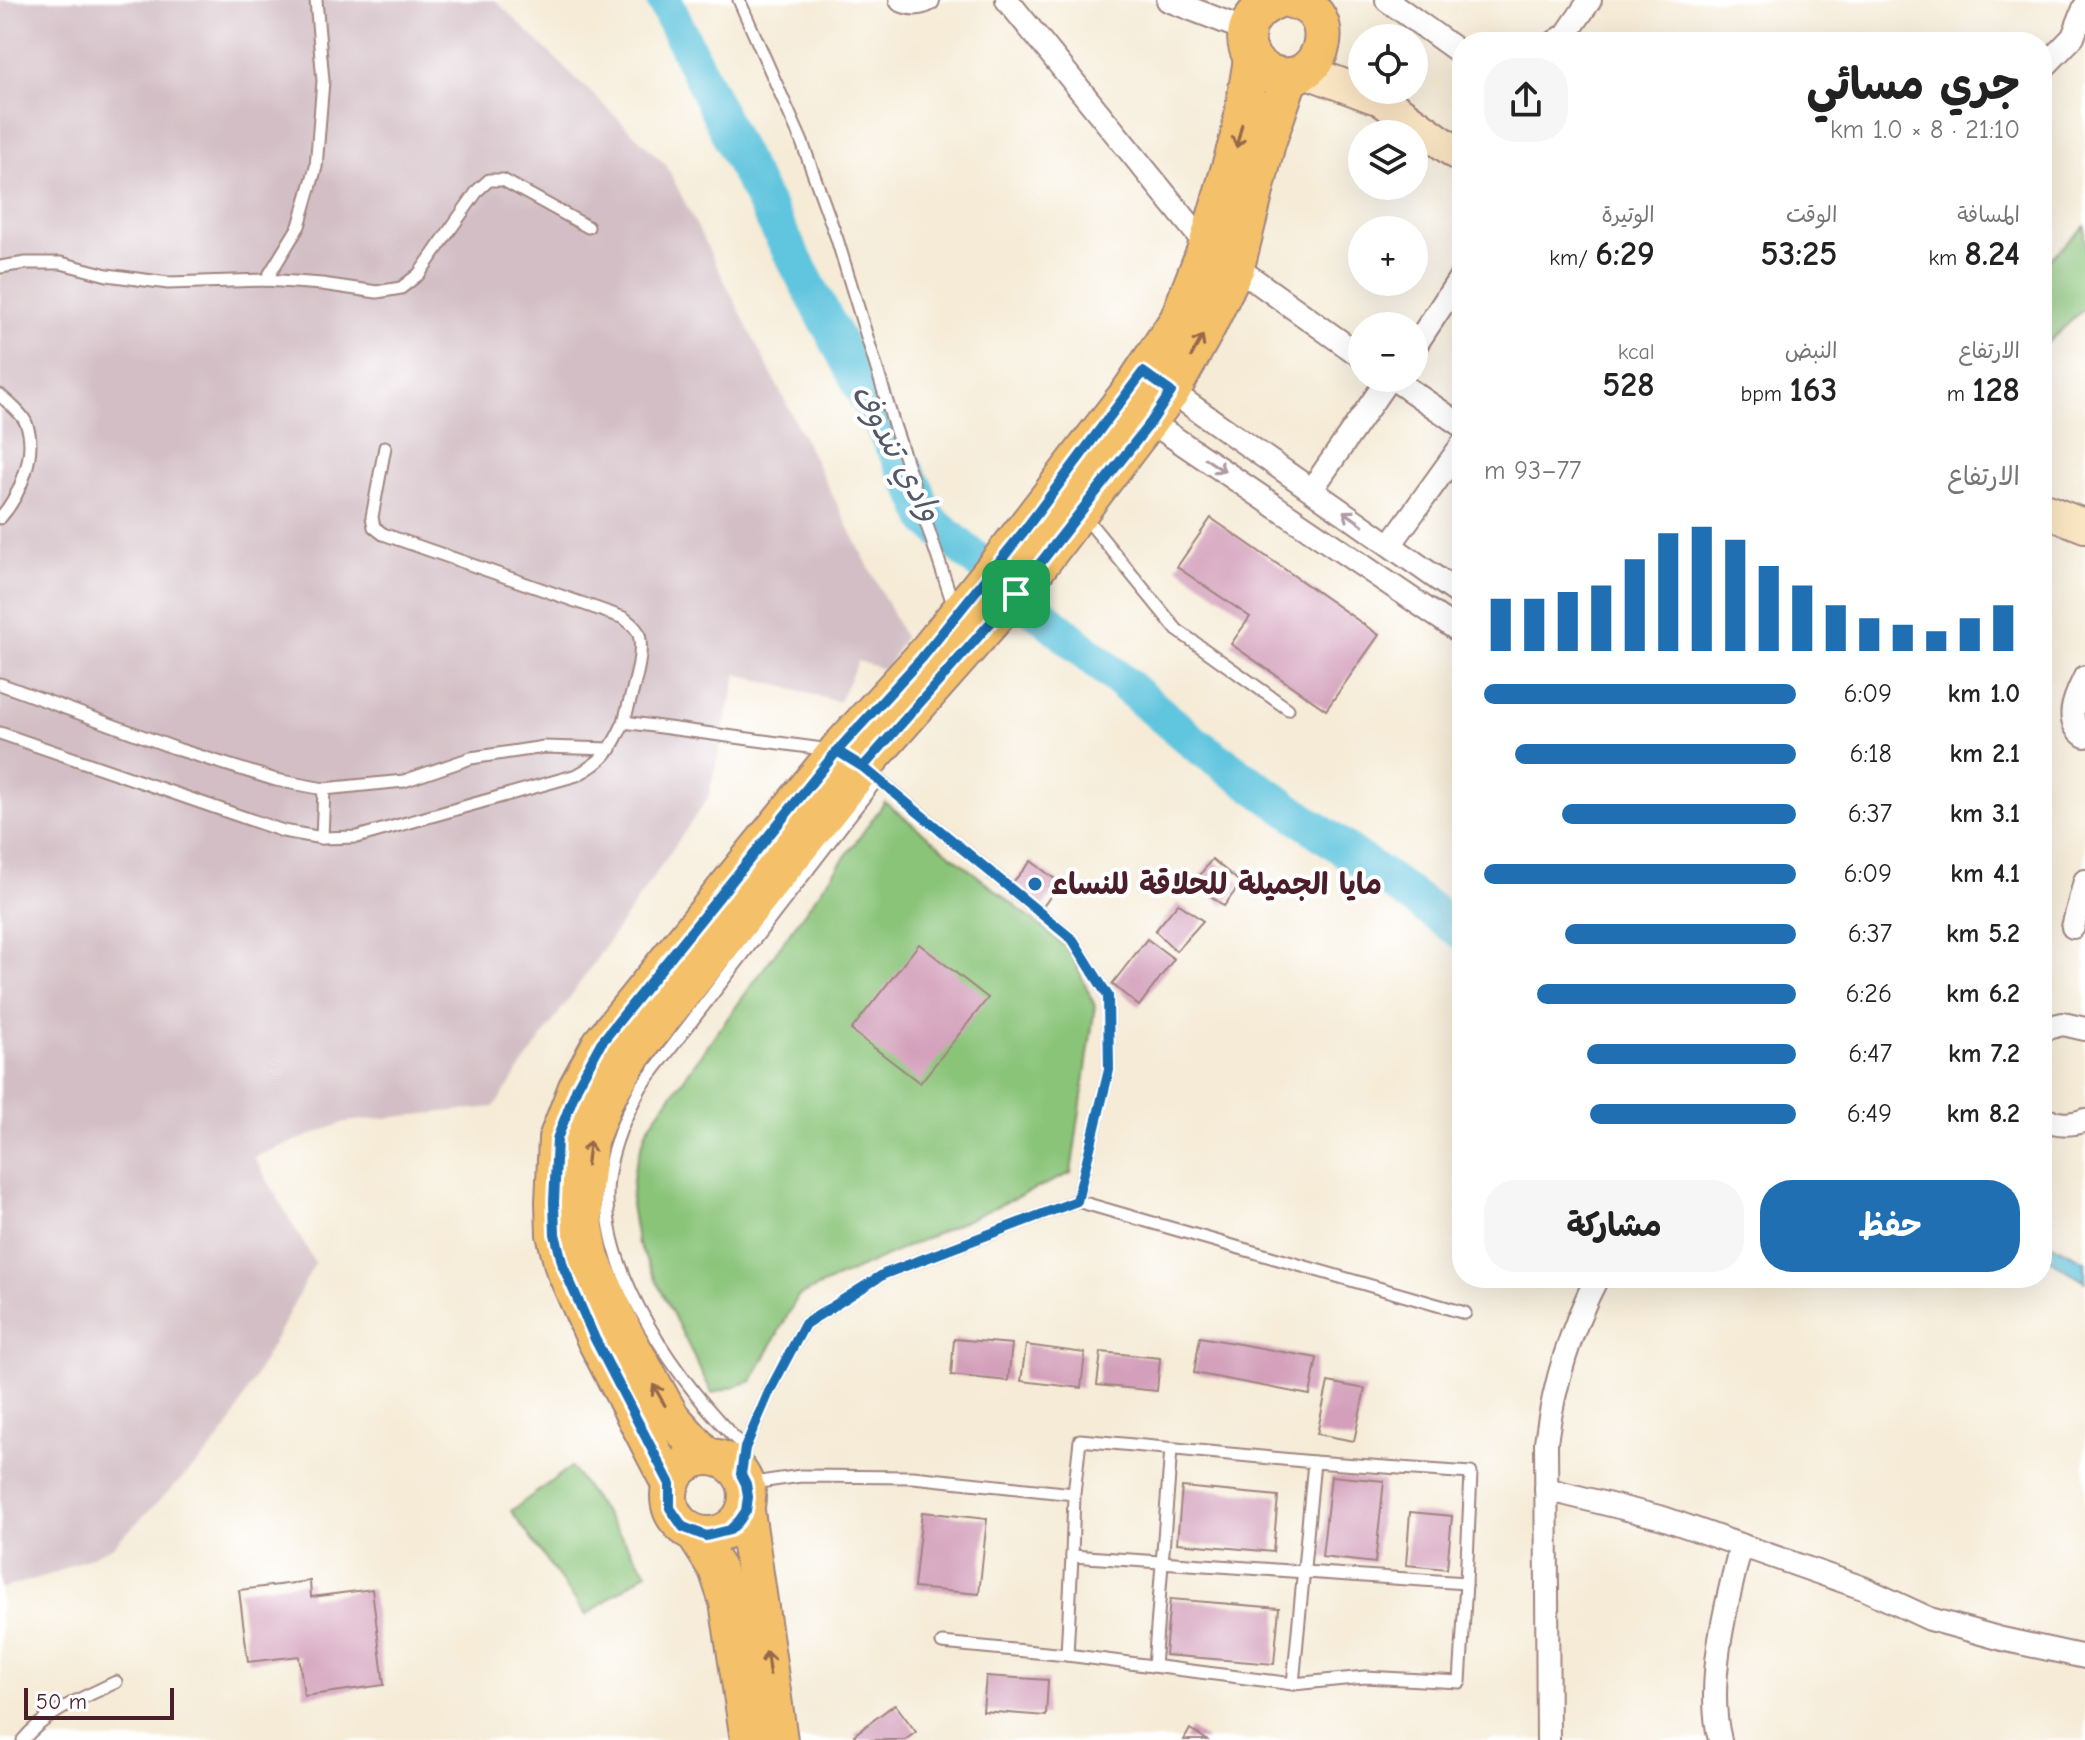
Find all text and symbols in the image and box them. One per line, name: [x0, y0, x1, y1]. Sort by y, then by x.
map controls: [1348, 24, 1428, 392]
button: locate: [1348, 24, 1428, 104]
button: share: [1484, 58, 1568, 142]
text: جري مسائي: [1807, 59, 2020, 110]
text: 21:10 · 8 × 1.0 km: [1830, 115, 2020, 145]
button: layers: [1348, 120, 1428, 200]
one-way arrow: [1230, 122, 1245, 148]
text: الوتيرة: [1602, 202, 1655, 228]
text: الوقت: [1786, 202, 1837, 228]
text: المسافة: [1957, 202, 2020, 228]
button: +: [1348, 216, 1428, 296]
text: 6:29: [1595, 234, 1655, 274]
text: 53:25: [1761, 234, 1837, 274]
text: 8.24: [1965, 234, 2020, 274]
text: /km: [1549, 245, 1595, 271]
text: km: [1928, 245, 1965, 271]
button: −: [1348, 312, 1428, 392]
one-way arrow: [1189, 335, 1205, 358]
text: النبض: [1785, 338, 1837, 364]
text: الارتفاع: [1958, 338, 2020, 364]
text: kcal: [1618, 339, 1655, 365]
text: 528: [1602, 365, 1655, 405]
text: 163: [1789, 370, 1837, 410]
text: 128: [1972, 370, 2020, 410]
water label: وادي تندوف: [840, 377, 950, 530]
text: bpm: [1740, 381, 1789, 407]
text: m: [1947, 381, 1972, 407]
text: 77–93 m: [1484, 456, 1581, 486]
one-way arrow: [1204, 457, 1226, 473]
text: الارتفاع: [1947, 462, 2020, 492]
one-way arrow: [1343, 510, 1364, 527]
pin: [982, 560, 1050, 628]
icon: arrive: [994, 572, 1038, 616]
text: 6:09: [1844, 679, 1892, 709]
text: 1.0 km: [1948, 679, 2020, 709]
text: 6:18: [1850, 739, 1892, 769]
text: 2.1 km: [1950, 739, 2020, 769]
text: 6:37: [1848, 799, 1892, 829]
text: 3.1 km: [1950, 799, 2020, 829]
text: 6:09: [1844, 859, 1892, 889]
text: 4.1 km: [1950, 859, 2020, 889]
place label: مايا الجميلة للحلاقة للنساء: [1051, 867, 1382, 902]
marker: مايا الجميلة للحلاقة للنساء: [1026, 875, 1044, 893]
text: 6:37: [1848, 919, 1892, 949]
text: 5.2 km: [1946, 919, 2020, 949]
text: 6:26: [1846, 979, 1892, 1009]
text: 6.2 km: [1946, 979, 2020, 1009]
text: 6:47: [1848, 1039, 1892, 1069]
text: 7.2 km: [1948, 1039, 2020, 1069]
text: 6:49: [1847, 1099, 1892, 1129]
text: 8.2 km: [1946, 1099, 2020, 1129]
one-way arrow: [581, 1140, 596, 1166]
button: مشاركة: [1484, 1180, 1744, 1272]
button: حفظ: [1760, 1180, 2020, 1272]
one-way arrow: [651, 1384, 666, 1408]
one-way arrow: [760, 1651, 775, 1676]
scale bar: [24, 1684, 174, 1720]
text: 50 m: [36, 1689, 87, 1715]

